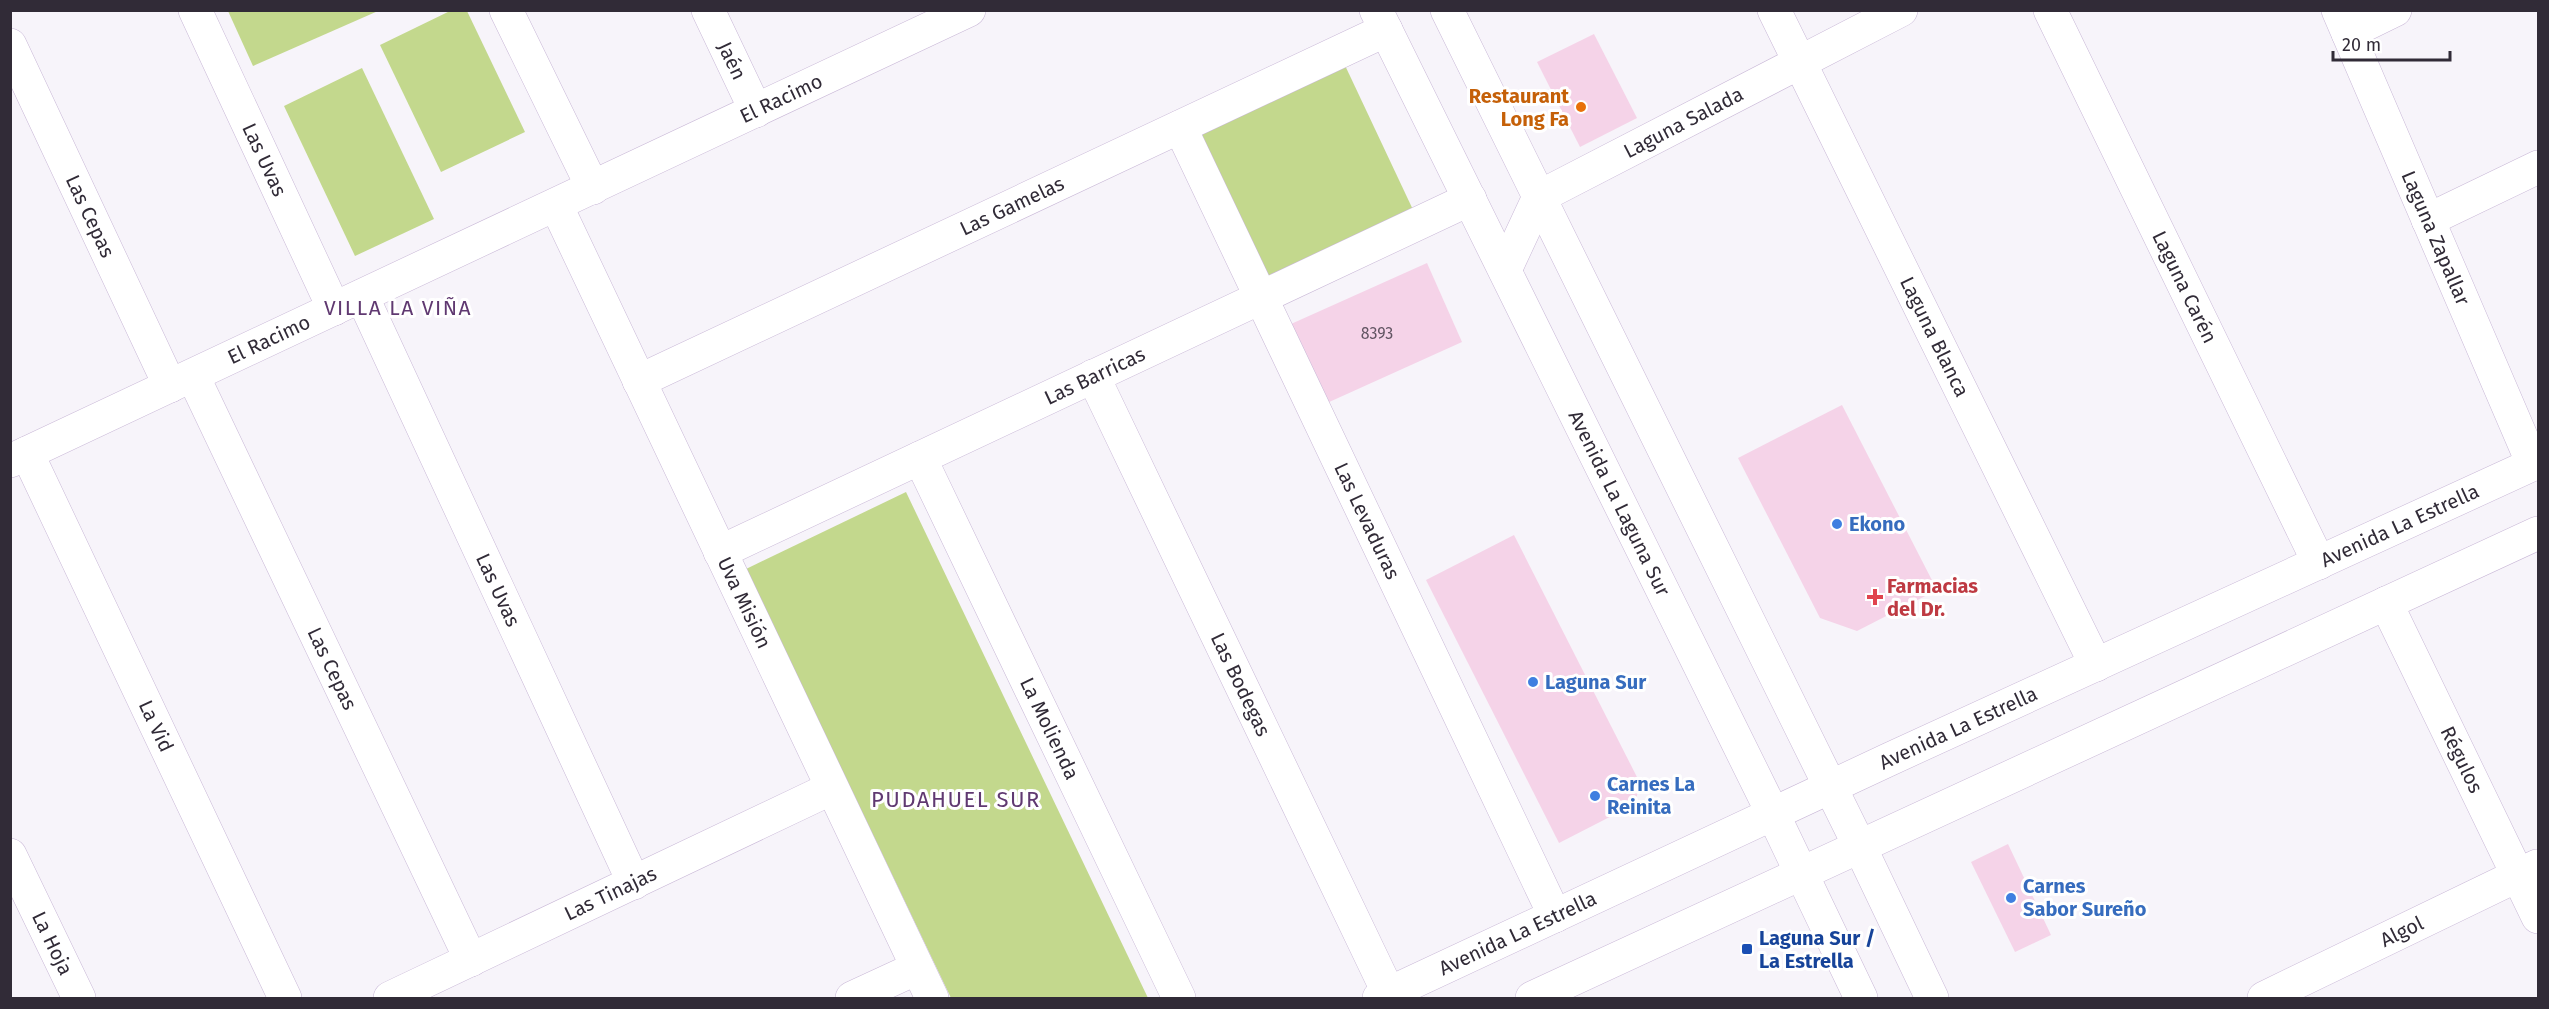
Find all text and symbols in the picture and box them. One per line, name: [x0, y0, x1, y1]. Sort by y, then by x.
scale bar: [2333, 24, 2450, 62]
text: 20 m: [2342, 34, 2381, 56]
street label: Jaén: [713, 38, 751, 84]
street label: El Racimo: [736, 69, 826, 128]
street label: Laguna Salada: [1619, 82, 1747, 163]
place label: Restaurant Long Fa: [1469, 84, 1569, 131]
marker: Restaurant Long Fa: [1574, 100, 1588, 114]
street label: Las Uvas: [237, 119, 292, 200]
street label: Laguna Zapallar: [2396, 167, 2475, 309]
street label: Las Cepas: [61, 171, 120, 261]
street label: Las Gamelas: [956, 171, 1068, 241]
street label: Laguna Carén: [2147, 227, 2222, 347]
street label: Laguna Blanca: [1895, 273, 1974, 401]
district label: VILLA LA VIÑA: [324, 295, 472, 321]
street label: El Racimo: [224, 310, 314, 369]
house number: 8393: [1361, 324, 1393, 343]
street label: Las Barricas: [1040, 342, 1149, 410]
street label: Avenida La Laguna Sur: [1564, 406, 1676, 600]
street label: Las Levaduras: [1329, 459, 1405, 583]
street label: Avenida La Estrella: [2317, 479, 2483, 572]
place label: Ekono: [1849, 512, 1906, 536]
marker: Ekono: [1830, 517, 1844, 531]
street label: Las Uvas: [471, 550, 525, 630]
street label: Uva Misión: [713, 553, 776, 652]
place label: Farmacias del Dr.: [1887, 574, 1978, 621]
marker: Farmacias del Dr.: [1868, 590, 1882, 604]
street label: Las Cepas: [302, 623, 362, 714]
street label: Las Bodegas: [1206, 629, 1276, 740]
place label: Laguna Sur: [1545, 670, 1647, 694]
street label: La Molienda: [1015, 674, 1084, 783]
marker: Laguna Sur: [1526, 675, 1540, 689]
street label: Avenida La Estrella: [1875, 681, 2041, 774]
street label: La Vid: [134, 696, 179, 756]
street label: Régulos: [2435, 722, 2488, 797]
place label: Carnes La Reinita: [1607, 772, 1695, 819]
district label: PUDAHUEL SUR: [871, 786, 1041, 813]
marker: Carnes La Reinita: [1588, 789, 1602, 803]
street label: Las Tinajas: [560, 861, 660, 925]
place label: Carnes Sabor Sureño: [2023, 874, 2147, 921]
street label: Avenida La Estrella: [1435, 886, 1600, 980]
marker: Carnes Sabor Sureño: [2004, 891, 2018, 905]
street label: La Hoja: [27, 908, 78, 979]
street label: Algol: [2376, 911, 2427, 952]
place label: Laguna Sur / La Estrella: [1759, 926, 1875, 973]
marker: Laguna Sur / La Estrella: [1740, 942, 1754, 956]

